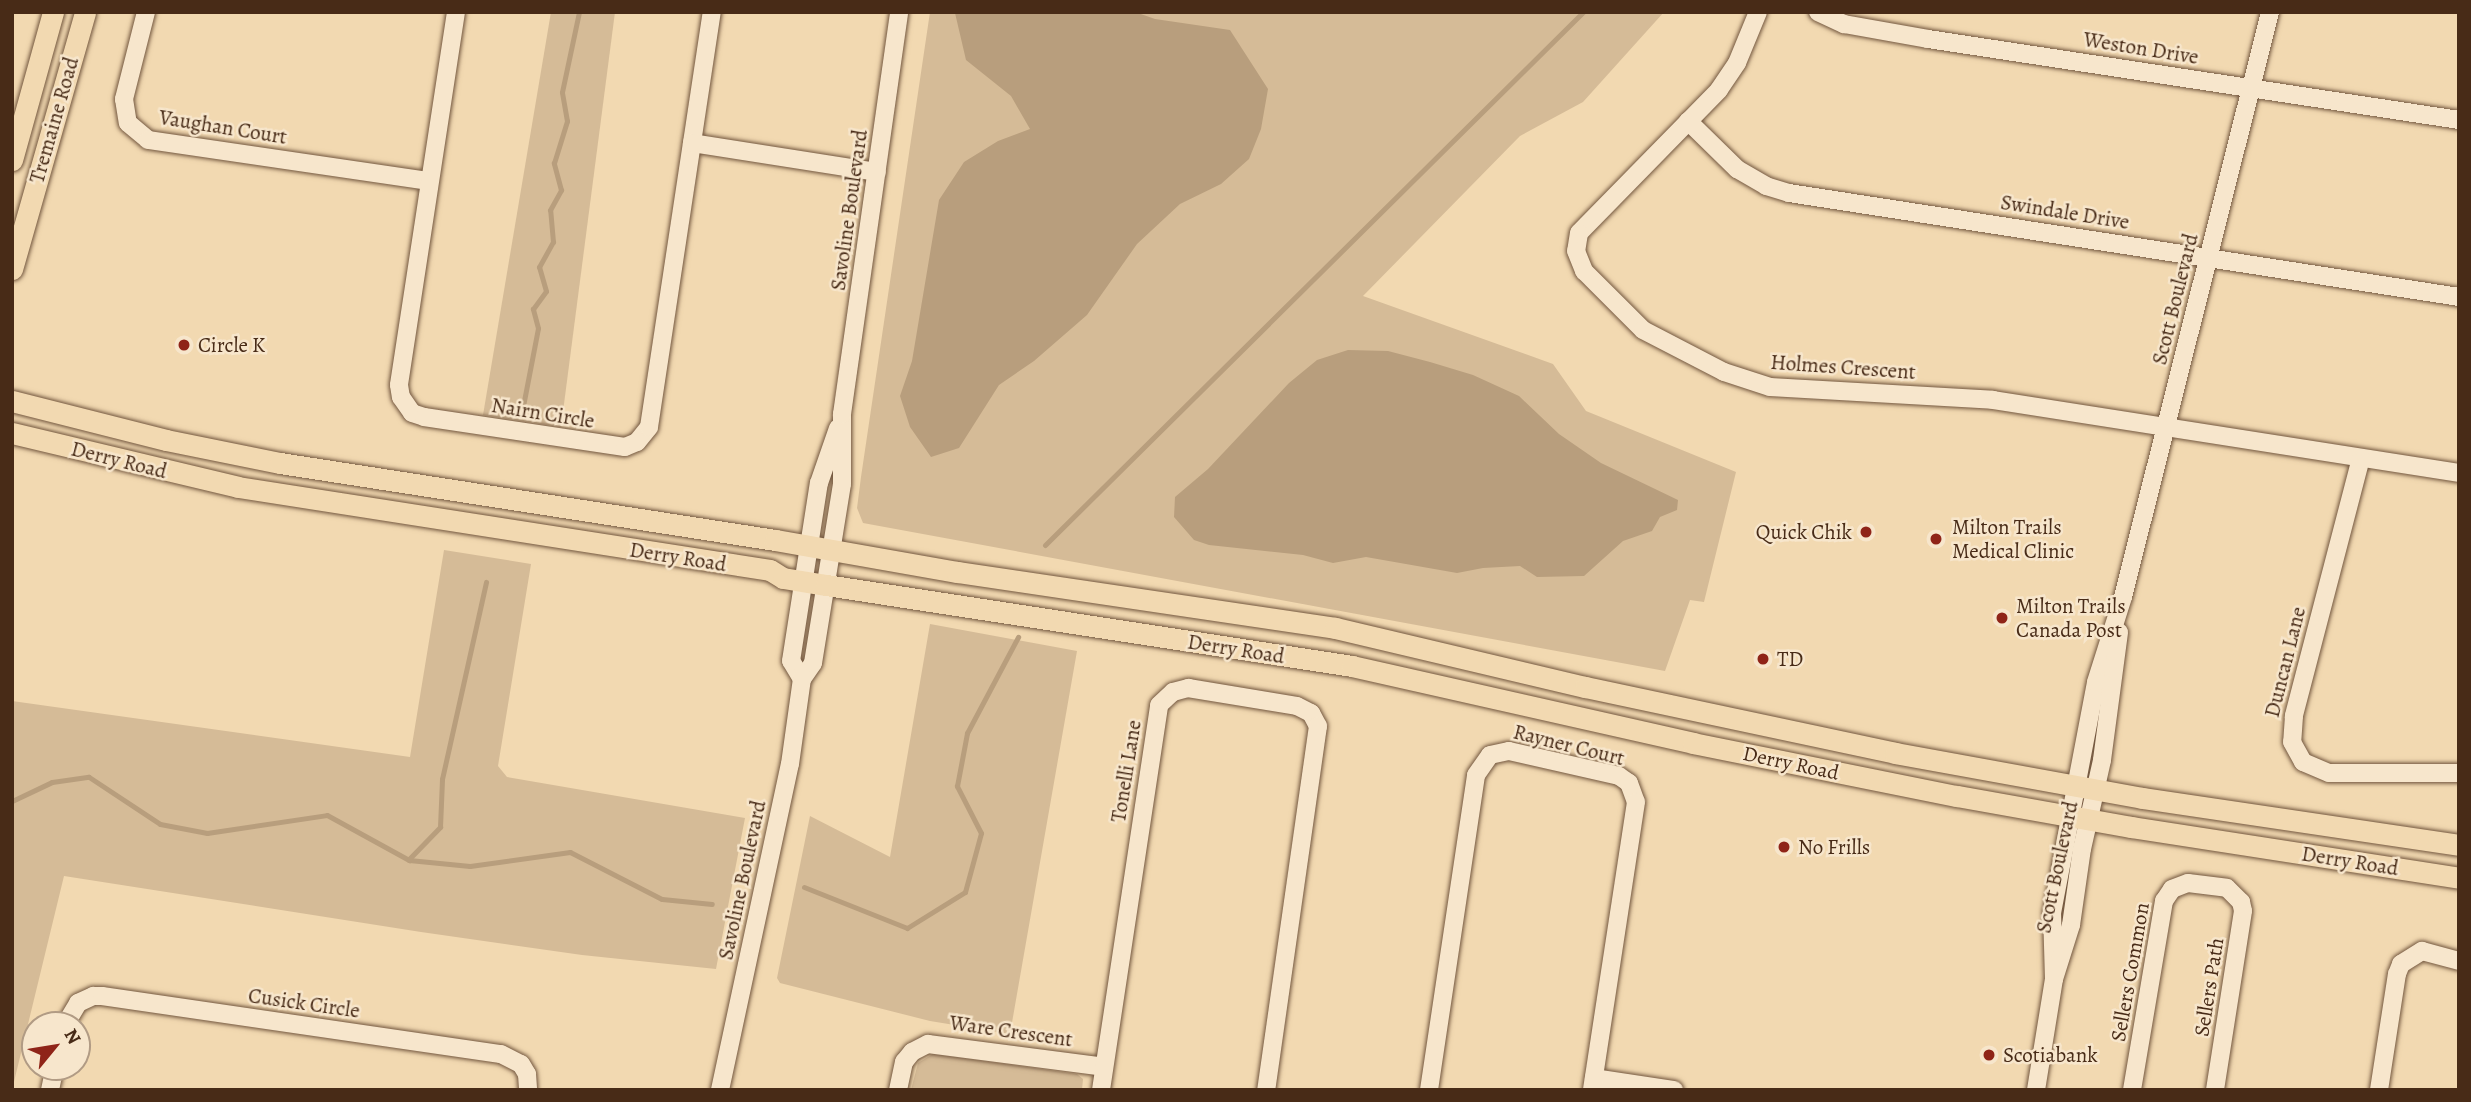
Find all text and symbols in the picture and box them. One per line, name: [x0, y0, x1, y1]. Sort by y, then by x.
street label: Weston Drive: [2082, 26, 2200, 70]
street label: Tremaine Road: [24, 54, 84, 186]
street label: Vaughan Court: [157, 104, 289, 150]
street label: Savoline Boulevard: [825, 128, 873, 292]
street label: Swindale Drive: [1999, 189, 2131, 235]
street label: Scott Boulevard: [2147, 231, 2203, 367]
place label: Circle K: [198, 332, 265, 358]
marker: Circle K: [176, 337, 192, 353]
street label: Holmes Crescent: [1770, 349, 1916, 385]
street label: Nairn Circle: [490, 392, 596, 434]
street label: Derry Road: [68, 436, 170, 484]
place label: Milton Trails Medical Clinic: [1952, 514, 2074, 564]
place label: Quick Chik: [1756, 519, 1852, 545]
marker: Quick Chik: [1858, 524, 1874, 540]
marker: Milton Trails Medical Clinic: [1926, 529, 1946, 549]
street label: Derry Road: [628, 537, 728, 577]
place label: Milton Trails Canada Post: [2016, 593, 2126, 643]
street label: Duncan Lane: [2259, 604, 2311, 720]
marker: Milton Trails Canada Post: [1994, 610, 2010, 626]
street label: Derry Road: [1186, 629, 1286, 669]
place label: TD: [1777, 646, 1803, 672]
marker: TD: [1755, 651, 1771, 667]
street label: Tonelli Lane: [1105, 718, 1147, 824]
street label: Rayner Court: [1511, 719, 1627, 771]
street label: Derry Road: [1741, 741, 1841, 785]
street label: Savoline Boulevard: [713, 798, 771, 962]
street label: Scott Boulevard: [2031, 799, 2083, 935]
place label: No Frills: [1798, 834, 1870, 860]
marker: No Frills: [1776, 839, 1792, 855]
street label: Derry Road: [2300, 841, 2400, 881]
street label: Sellers Common: [2105, 901, 2155, 1043]
street label: Sellers Path: [2189, 936, 2229, 1038]
street label: Cusick Circle: [247, 983, 361, 1023]
street label: Ware Crescent: [948, 1010, 1074, 1052]
north arrow: [21, 1011, 91, 1081]
text: N: [58, 1024, 87, 1049]
place label: Scotiabank: [2003, 1042, 2098, 1068]
marker: Scotiabank: [1981, 1047, 1997, 1063]

